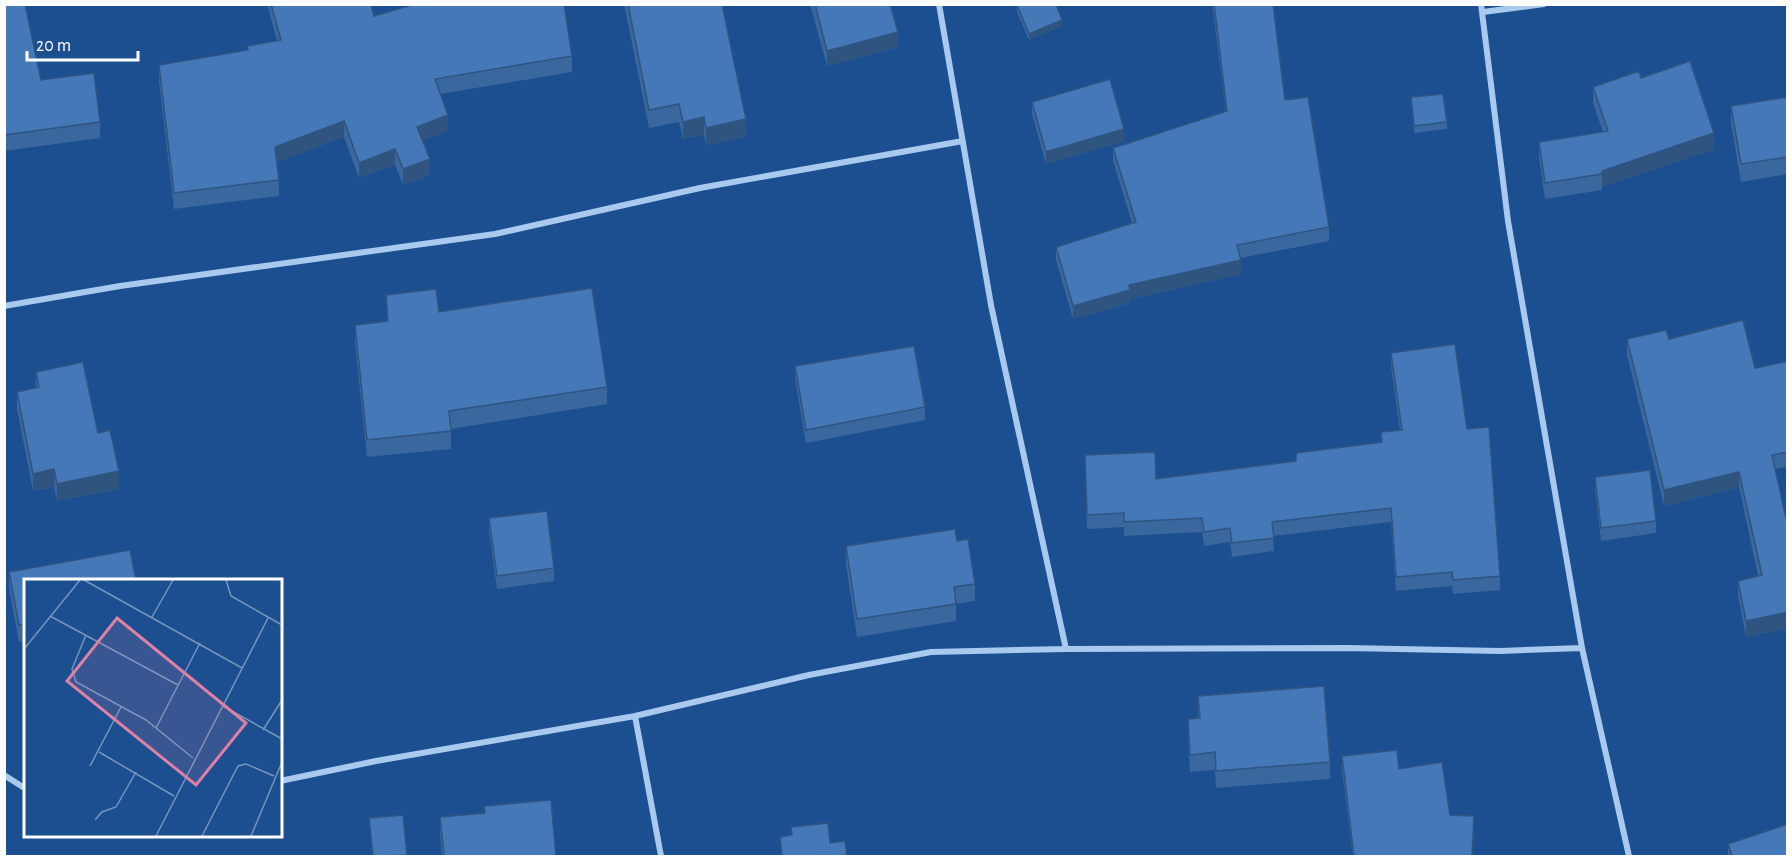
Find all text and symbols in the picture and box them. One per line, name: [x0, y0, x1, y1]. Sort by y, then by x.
scale bar: [27, 24, 138, 62]
text: 20 m: [36, 37, 71, 55]
inset map: [24, 579, 282, 837]

